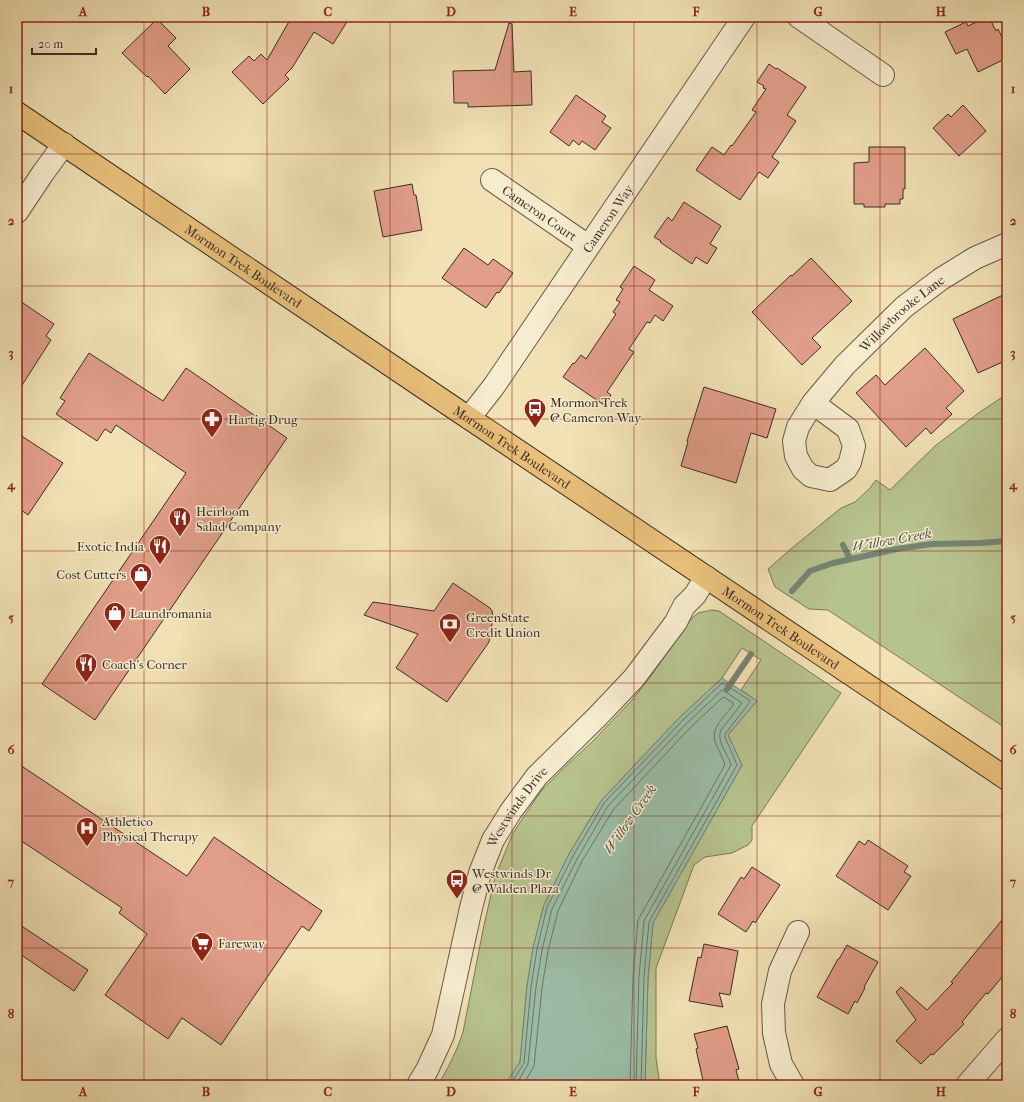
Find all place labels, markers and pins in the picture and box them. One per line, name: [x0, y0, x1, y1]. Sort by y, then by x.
place label: Mormon Trek @ Cameron Way: [550, 395, 642, 425]
bus stop icon: Mormon Trek @ Cameron Way: [522, 396, 548, 429]
pharmacy icon: Hartig Drug: [199, 406, 225, 439]
place label: Hartig Drug: [228, 412, 299, 427]
place label: Heirloom Salad Company: [196, 504, 283, 534]
restaurant icon: Heirloom Salad Company: [167, 505, 193, 538]
restaurant icon: Exotic India: [147, 533, 173, 566]
place label: Exotic India: [77, 539, 145, 554]
shop icon: Cost Cutters: [128, 561, 154, 594]
place label: Cost Cutters: [56, 567, 126, 582]
shop icon: Laundromania: [102, 600, 128, 633]
place label: Laundromania: [130, 606, 213, 621]
place label: GreenState Credit Union: [466, 610, 541, 640]
bank icon: GreenState Credit Union: [437, 611, 463, 644]
restaurant icon: Coach's Corner: [73, 651, 99, 684]
place label: Coach's Corner: [102, 657, 187, 672]
place label: Athletico Physical Therapy: [101, 814, 199, 844]
hospital icon: Athletico Physical Therapy: [74, 815, 100, 848]
place label: Westwinds Dr @ Walden Plaza: [471, 866, 560, 896]
bus stop icon: Westwinds Dr @ Walden Plaza: [444, 867, 470, 900]
supermarket icon: Fareway: [189, 930, 215, 963]
place label: Fareway: [218, 936, 266, 951]

